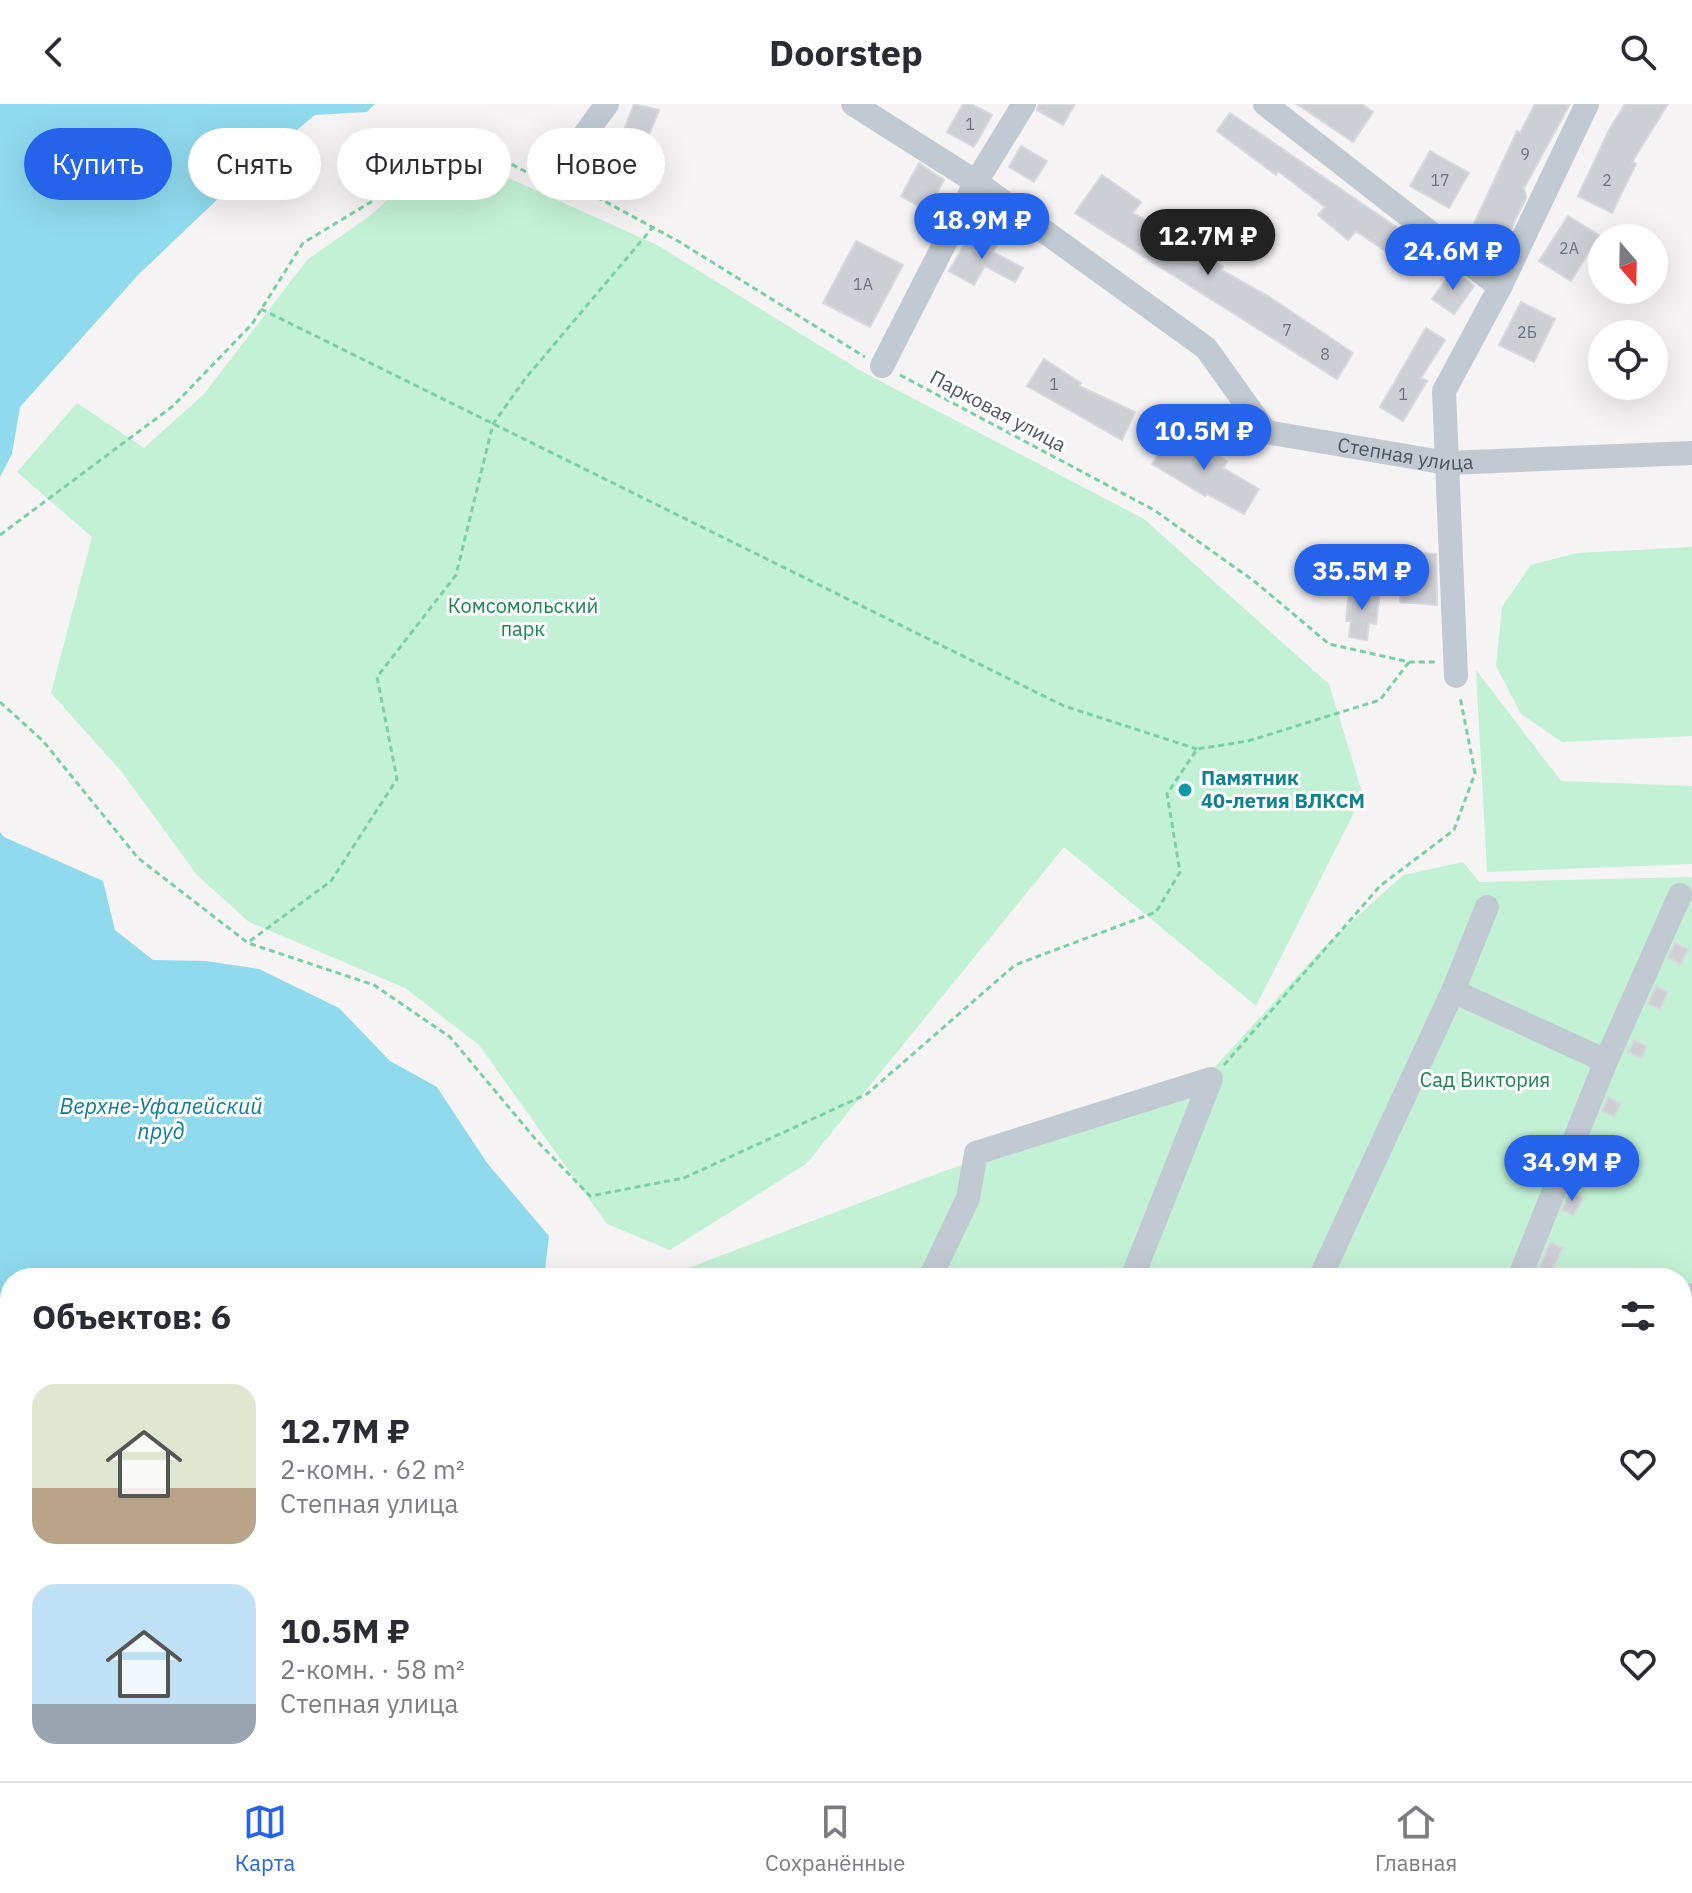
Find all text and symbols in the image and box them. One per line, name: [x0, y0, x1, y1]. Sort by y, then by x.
text: Doorstep: [769, 29, 923, 76]
icon: back: [32, 30, 76, 74]
icon: search: [1616, 30, 1660, 74]
house number: 1: [965, 114, 975, 134]
chip: Купить: [24, 128, 172, 200]
chip: Снять: [188, 128, 321, 200]
chip: Фильтры: [337, 128, 511, 200]
chip: Новое: [527, 128, 665, 200]
house number: 9: [1520, 144, 1530, 164]
house number: 17: [1430, 170, 1450, 190]
house number: 2: [1602, 170, 1612, 190]
pin: 18.9M ₽: [908, 193, 1056, 261]
text: 18.9M ₽: [932, 202, 1032, 236]
pin: 12.7M ₽: [1134, 209, 1282, 277]
text: 12.7M ₽: [1158, 218, 1258, 252]
pin: 24.6M ₽: [1379, 224, 1527, 292]
north arrow: [1588, 224, 1668, 304]
map controls: [1588, 224, 1668, 400]
text: 24.6M ₽: [1403, 233, 1503, 267]
house number: 2А: [1559, 238, 1579, 258]
house number: 1А: [853, 274, 873, 294]
house number: 7: [1282, 320, 1292, 340]
button: locate: [1588, 320, 1668, 400]
house number: 2Б: [1517, 322, 1537, 342]
house number: 8: [1320, 344, 1330, 364]
street label: Парковая улица: [925, 363, 1071, 458]
house number: 1: [1049, 374, 1059, 394]
house number: 1: [1398, 384, 1408, 404]
pin: 10.5M ₽: [1130, 404, 1278, 472]
text: 10.5M ₽: [1154, 413, 1254, 447]
street label: Степная улица: [1336, 430, 1474, 476]
pin: 35.5M ₽: [1288, 544, 1436, 612]
text: 35.5M ₽: [1312, 553, 1412, 587]
park label: Комсомольский парк: [448, 592, 598, 642]
place label: Памятник 40-летия ВЛКСМ: [1201, 764, 1365, 814]
marker: Памятник 40-летия ВЛКСМ: [1176, 781, 1194, 799]
park label: Сад Виктория: [1420, 1066, 1550, 1093]
water label: Верхне-Уфалейский пруд: [59, 1091, 263, 1145]
pin: 34.9M ₽: [1498, 1135, 1646, 1203]
text: 34.9M ₽: [1522, 1144, 1622, 1178]
text: Объектов: 6: [32, 1294, 231, 1338]
icon: filters: [1616, 1294, 1660, 1338]
text: 12.7M ₽: [280, 1408, 410, 1452]
icon: home: [96, 1416, 192, 1512]
icon: heart: [1616, 1442, 1660, 1486]
text: 2-комн. · 62 m²: [280, 1452, 465, 1486]
text: Степная улица: [280, 1486, 459, 1520]
text: 10.5M ₽: [280, 1608, 410, 1652]
icon: home: [96, 1616, 192, 1712]
icon: heart: [1616, 1642, 1660, 1686]
text: 2-комн. · 58 m²: [280, 1652, 465, 1686]
text: Степная улица: [280, 1686, 459, 1720]
tab: Карта: [235, 1800, 295, 1877]
tab: Сохранённые: [765, 1800, 905, 1877]
tab: Главная: [1375, 1800, 1457, 1877]

